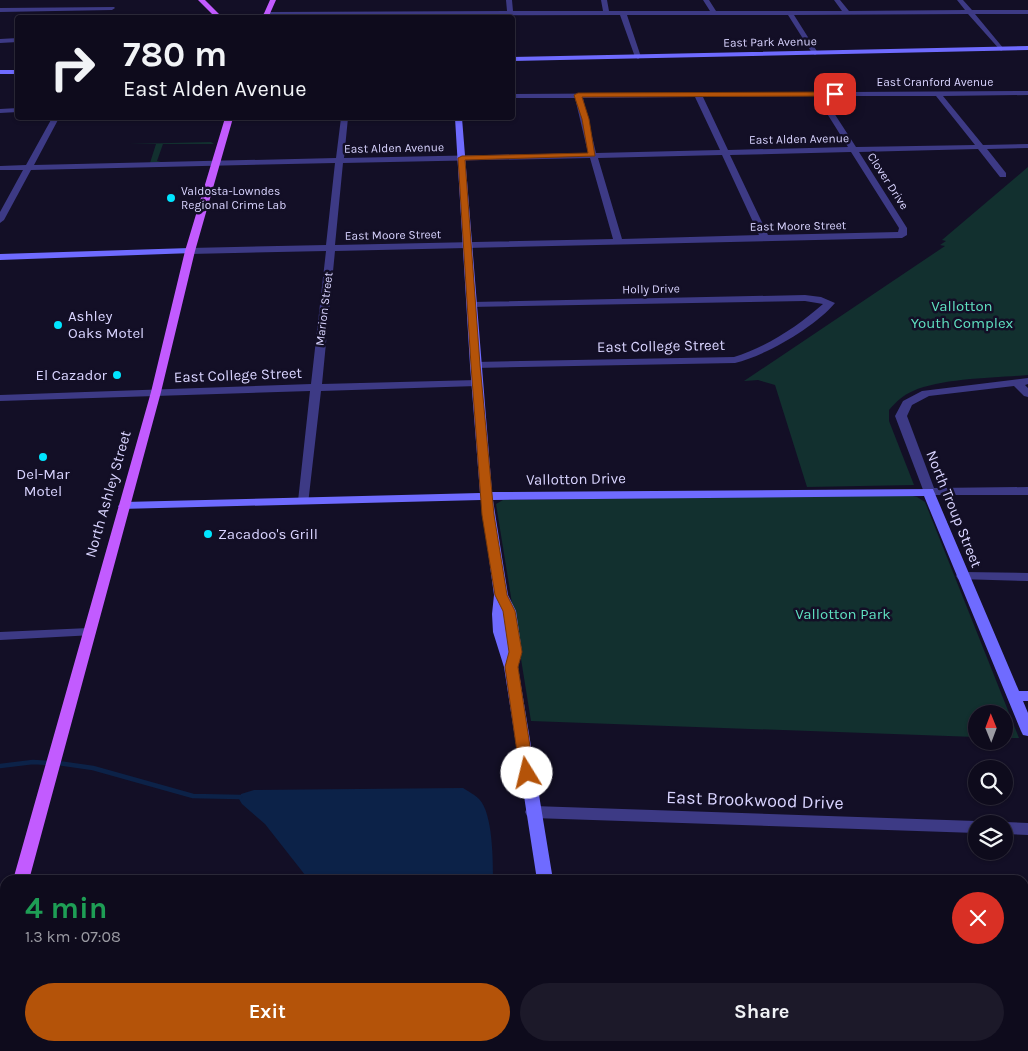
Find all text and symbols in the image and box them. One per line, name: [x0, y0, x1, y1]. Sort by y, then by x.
text: 780 m: [123, 34, 227, 75]
street label: East Park Avenue: [723, 34, 817, 50]
icon: right: [40, 35, 105, 100]
pin: [814, 73, 856, 115]
street label: East Cranford Avenue: [876, 75, 994, 89]
text: East Alden Avenue: [123, 76, 307, 102]
icon: arrive: [821, 80, 849, 108]
street label: East Alden Avenue: [749, 131, 849, 147]
street label: East Alden Avenue: [344, 140, 444, 156]
street label: Clover Drive: [865, 150, 911, 212]
place label: Valdosta-Lowndes Regional Crime Lab: [181, 184, 286, 212]
marker: Valdosta-Lowndes Regional Crime Lab: [165, 192, 177, 204]
street label: East Moore Street: [750, 218, 847, 234]
street label: East Moore Street: [345, 227, 442, 243]
street label: Marion Street: [313, 271, 336, 347]
street label: Holly Drive: [622, 281, 680, 297]
park label: Vallotton Youth Complex: [911, 297, 1014, 332]
place label: Ashley Oaks Motel: [68, 307, 144, 342]
marker: Ashley Oaks Motel: [52, 319, 64, 331]
street label: East College Street: [597, 336, 726, 356]
street label: East College Street: [174, 364, 303, 386]
place label: El Cazador: [35, 366, 108, 384]
marker: El Cazador: [111, 369, 123, 381]
street label: North Ashley Street: [81, 428, 135, 560]
street label: North Troup Street: [922, 448, 986, 571]
marker: Del-Mar Motel: [37, 451, 49, 463]
place label: Del-Mar Motel: [16, 465, 70, 500]
street label: Vallotton Drive: [526, 469, 626, 489]
place label: Zacadoo's Grill: [218, 525, 318, 543]
marker: Zacadoo's Grill: [202, 528, 214, 540]
park label: Vallotton Park: [795, 605, 891, 623]
north arrow: [968, 705, 1012, 750]
map controls: [968, 705, 1013, 860]
position arrow: [500, 746, 552, 798]
button: search: [968, 760, 1013, 805]
street label: East Brookwood Drive: [666, 786, 844, 814]
button: layers: [968, 815, 1013, 860]
text: 4 min: [25, 890, 107, 926]
button: close: [952, 892, 1004, 944]
text: 1.3 km · 07:08: [25, 927, 121, 946]
button: Exit: [25, 983, 510, 1041]
button: Share: [520, 983, 1004, 1041]

